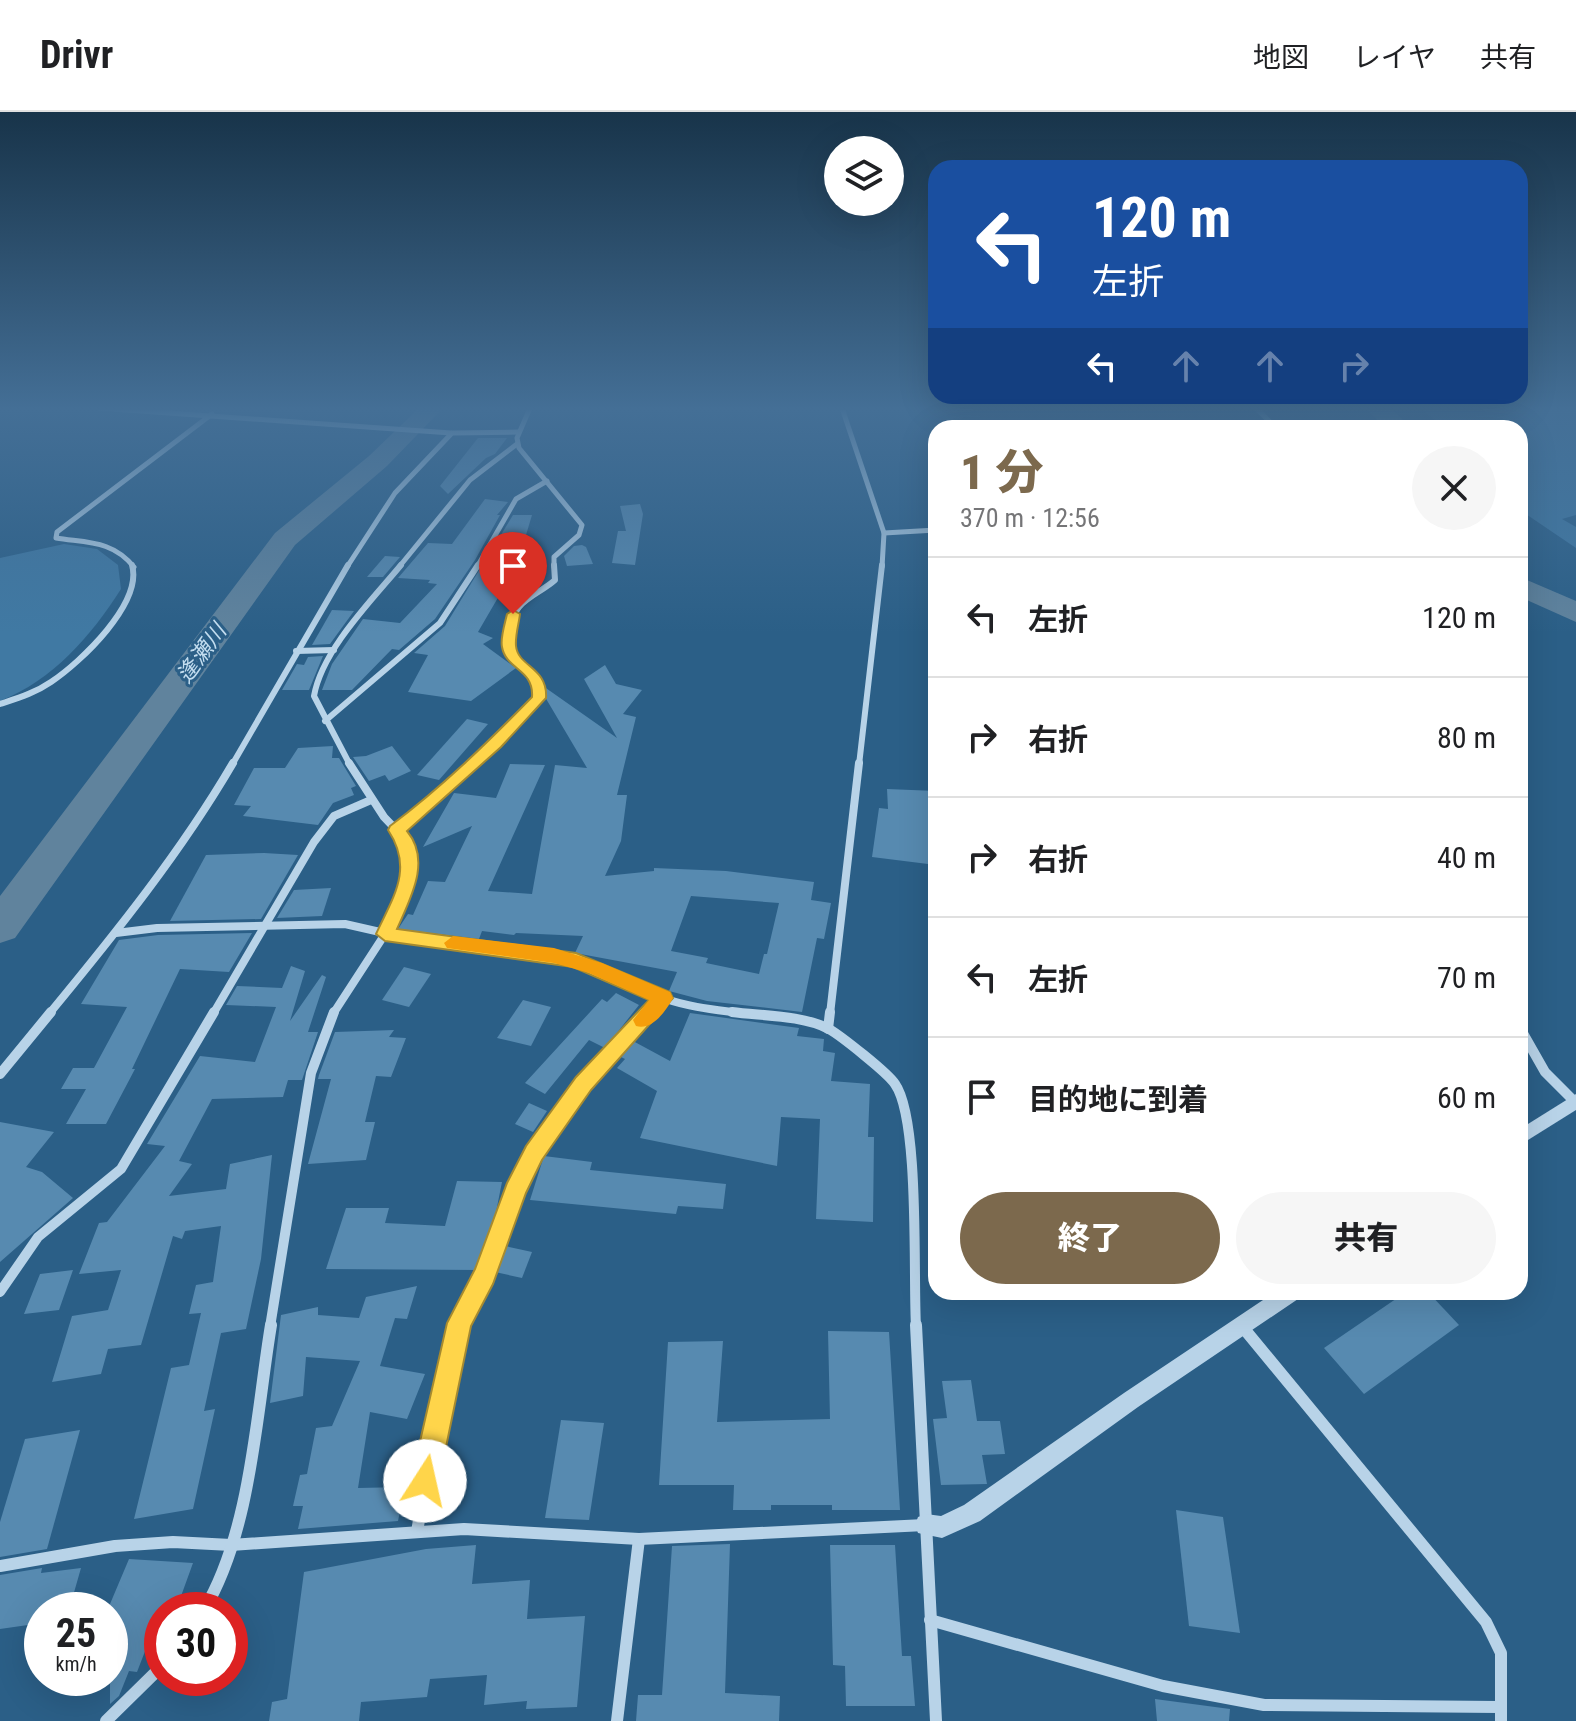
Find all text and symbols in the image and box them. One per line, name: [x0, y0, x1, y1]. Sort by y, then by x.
text: Drivr: [40, 33, 113, 77]
text: 地図: [1253, 41, 1309, 74]
text: レイヤ: [1353, 41, 1436, 74]
text: 共有: [1480, 41, 1536, 74]
map controls: [824, 136, 904, 216]
button: layers: [824, 136, 904, 216]
text: 120 m: [1092, 185, 1231, 251]
icon: left: [960, 192, 1064, 296]
text: 左折: [1092, 261, 1164, 303]
icon: left: [1080, 344, 1124, 388]
icon: ahead: [1164, 344, 1208, 388]
icon: ahead: [1248, 344, 1292, 388]
icon: right: [1332, 344, 1376, 388]
text: 1 分: [960, 444, 1043, 501]
button: close: [1412, 446, 1496, 530]
text: 370 m · 12:56: [960, 503, 1100, 533]
pin: [479, 532, 547, 614]
icon: arrive: [491, 544, 535, 588]
icon: left: [960, 595, 1004, 639]
text: 120 m: [1422, 600, 1496, 635]
text: 左折: [1028, 602, 1088, 637]
water label: 逢瀬川: [172, 618, 232, 687]
icon: right: [960, 715, 1004, 759]
text: 80 m: [1437, 720, 1496, 755]
text: 右折: [1028, 722, 1088, 757]
icon: right: [960, 835, 1004, 879]
text: 40 m: [1437, 840, 1496, 875]
text: 右折: [1028, 842, 1088, 877]
icon: left: [960, 955, 1004, 999]
text: 70 m: [1437, 960, 1496, 995]
text: 左折: [1028, 962, 1088, 997]
icon: arrive: [960, 1075, 1004, 1119]
text: 60 m: [1437, 1080, 1496, 1115]
text: 目的地に到着: [1028, 1082, 1208, 1117]
button: 終了: [960, 1192, 1220, 1284]
button: 共有: [1236, 1192, 1496, 1284]
position arrow: [383, 1439, 467, 1523]
speed limit sign: 30: [144, 1592, 248, 1696]
text: 25: [56, 1610, 96, 1657]
text: km/h: [55, 1652, 97, 1676]

